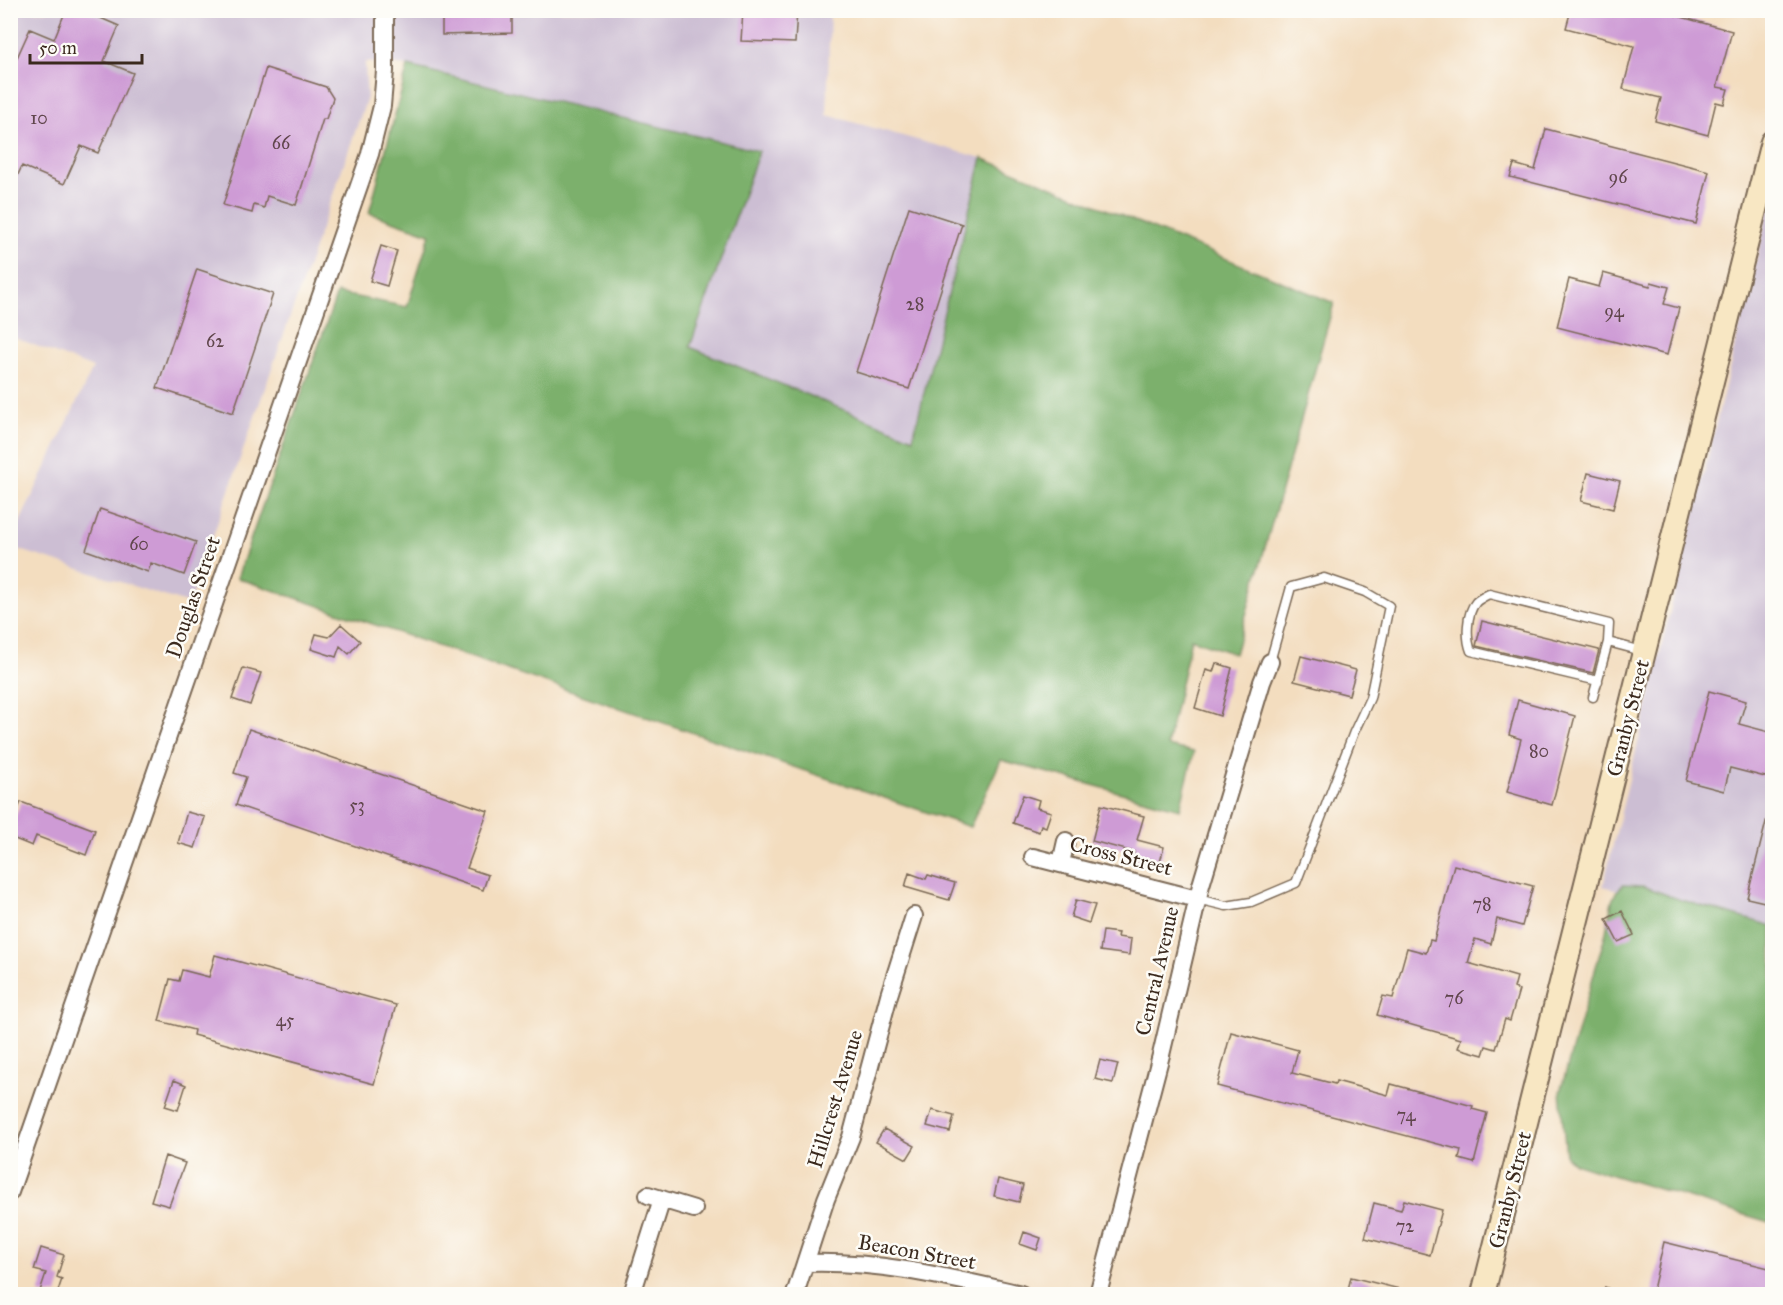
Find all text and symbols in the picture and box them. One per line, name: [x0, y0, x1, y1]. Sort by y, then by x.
scale bar: [30, 27, 142, 65]
text: 50 m: [39, 37, 77, 59]
house number: 10: [30, 107, 48, 129]
house number: 66: [272, 132, 291, 154]
house number: 96: [1609, 166, 1628, 188]
house number: 28: [906, 293, 924, 315]
house number: 94: [1604, 300, 1625, 322]
house number: 62: [206, 330, 224, 352]
street label: Douglas Street: [160, 532, 226, 661]
house number: 60: [129, 533, 149, 555]
street label: Granby Street: [1601, 656, 1655, 779]
house number: 80: [1529, 740, 1549, 762]
house number: 53: [349, 794, 365, 816]
street label: Cross Street: [1067, 831, 1176, 881]
house number: 78: [1472, 893, 1492, 915]
street label: Central Avenue: [1130, 904, 1185, 1038]
house number: 76: [1445, 987, 1464, 1009]
house number: 45: [276, 1009, 295, 1031]
street label: Hillcrest Avenue: [802, 1026, 868, 1171]
house number: 74: [1396, 1104, 1417, 1126]
street label: Granby Street: [1483, 1128, 1537, 1251]
house number: 72: [1396, 1215, 1414, 1237]
street label: Beacon Street: [856, 1229, 978, 1275]

